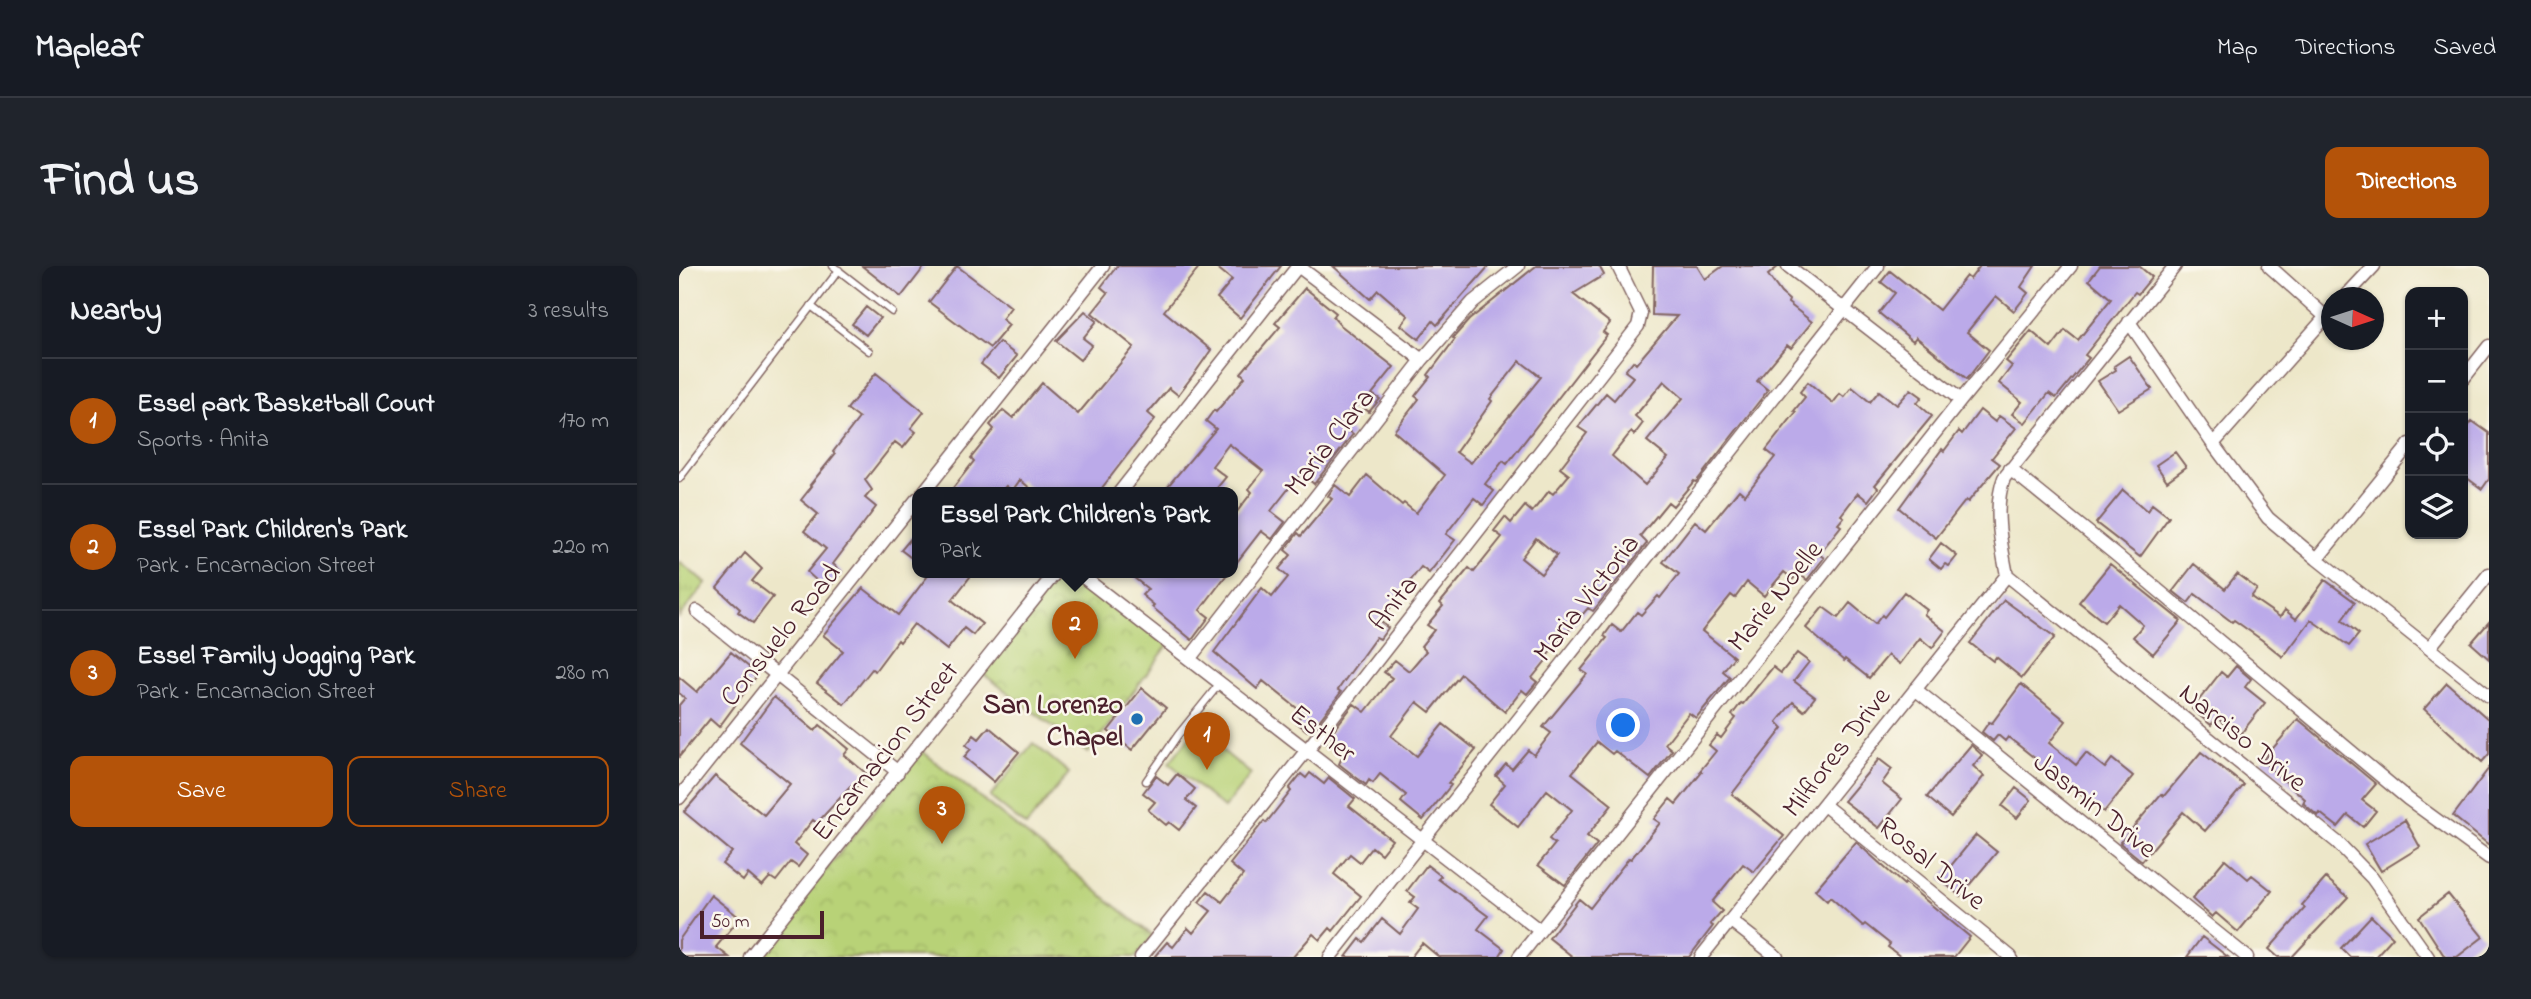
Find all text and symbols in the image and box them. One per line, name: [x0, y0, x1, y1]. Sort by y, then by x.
text: Mapleaf: [35, 24, 143, 72]
text: Map: [2217, 31, 2258, 66]
text: Directions: [2296, 31, 2395, 66]
text: Saved: [2433, 31, 2496, 66]
text: Find us: [42, 146, 199, 218]
button: Directions: [2325, 147, 2489, 218]
north arrow: [2321, 287, 2384, 350]
map controls: [2405, 287, 2468, 539]
button: +: [2405, 287, 2468, 350]
text: Nearby: [70, 290, 162, 334]
text: 3 results: [528, 295, 609, 328]
button: −: [2405, 350, 2468, 413]
street label: Maria Clara: [1276, 381, 1386, 506]
text: Essel park Basketball Court: [137, 386, 435, 424]
text: 1: [89, 405, 97, 438]
text: 170 m: [559, 405, 609, 438]
button: locate: [2405, 413, 2468, 476]
text: Sports · Anita: [137, 424, 269, 457]
button: layers: [2405, 476, 2468, 539]
popup: [912, 487, 1238, 578]
text: Essel Park Children's Park: [940, 497, 1210, 535]
text: Essel Park Children's Park: [137, 512, 407, 550]
street label: Maria Victoria: [1525, 526, 1651, 672]
text: 2: [87, 531, 99, 564]
text: 220 m: [553, 531, 609, 564]
street label: Marie Noelle: [1719, 532, 1835, 662]
text: Park: [940, 535, 981, 568]
text: Park · Encarnacion Street: [137, 550, 375, 583]
street label: Consuelo Road: [711, 556, 852, 717]
street label: Anita: [1360, 568, 1430, 641]
pin: 2: [1052, 601, 1098, 659]
text: Essel Family Jogging Park: [137, 638, 415, 676]
street label: Encarnacion Street: [803, 653, 970, 851]
text: 3: [88, 657, 98, 690]
text: 280 m: [555, 657, 609, 690]
street label: Narciso Drive: [2169, 674, 2315, 804]
text: Park · Encarnacion Street: [137, 676, 375, 709]
street label: Milflores Drive: [1773, 679, 1902, 827]
place label: San Lorenzo Chapel: [983, 686, 1123, 759]
street label: Esther: [1280, 695, 1364, 774]
your location: [1606, 708, 1640, 742]
marker: San Lorenzo Chapel: [1129, 711, 1145, 727]
pin: 1: [1184, 712, 1230, 770]
street label: Jasmin Drive: [2023, 744, 2165, 870]
button: Save: [70, 756, 333, 827]
button: Share: [347, 756, 609, 827]
pin: 3: [919, 786, 965, 844]
street label: Rosal Drive: [1868, 808, 1994, 922]
scale bar: [700, 908, 824, 940]
text: 50 m: [711, 909, 750, 936]

